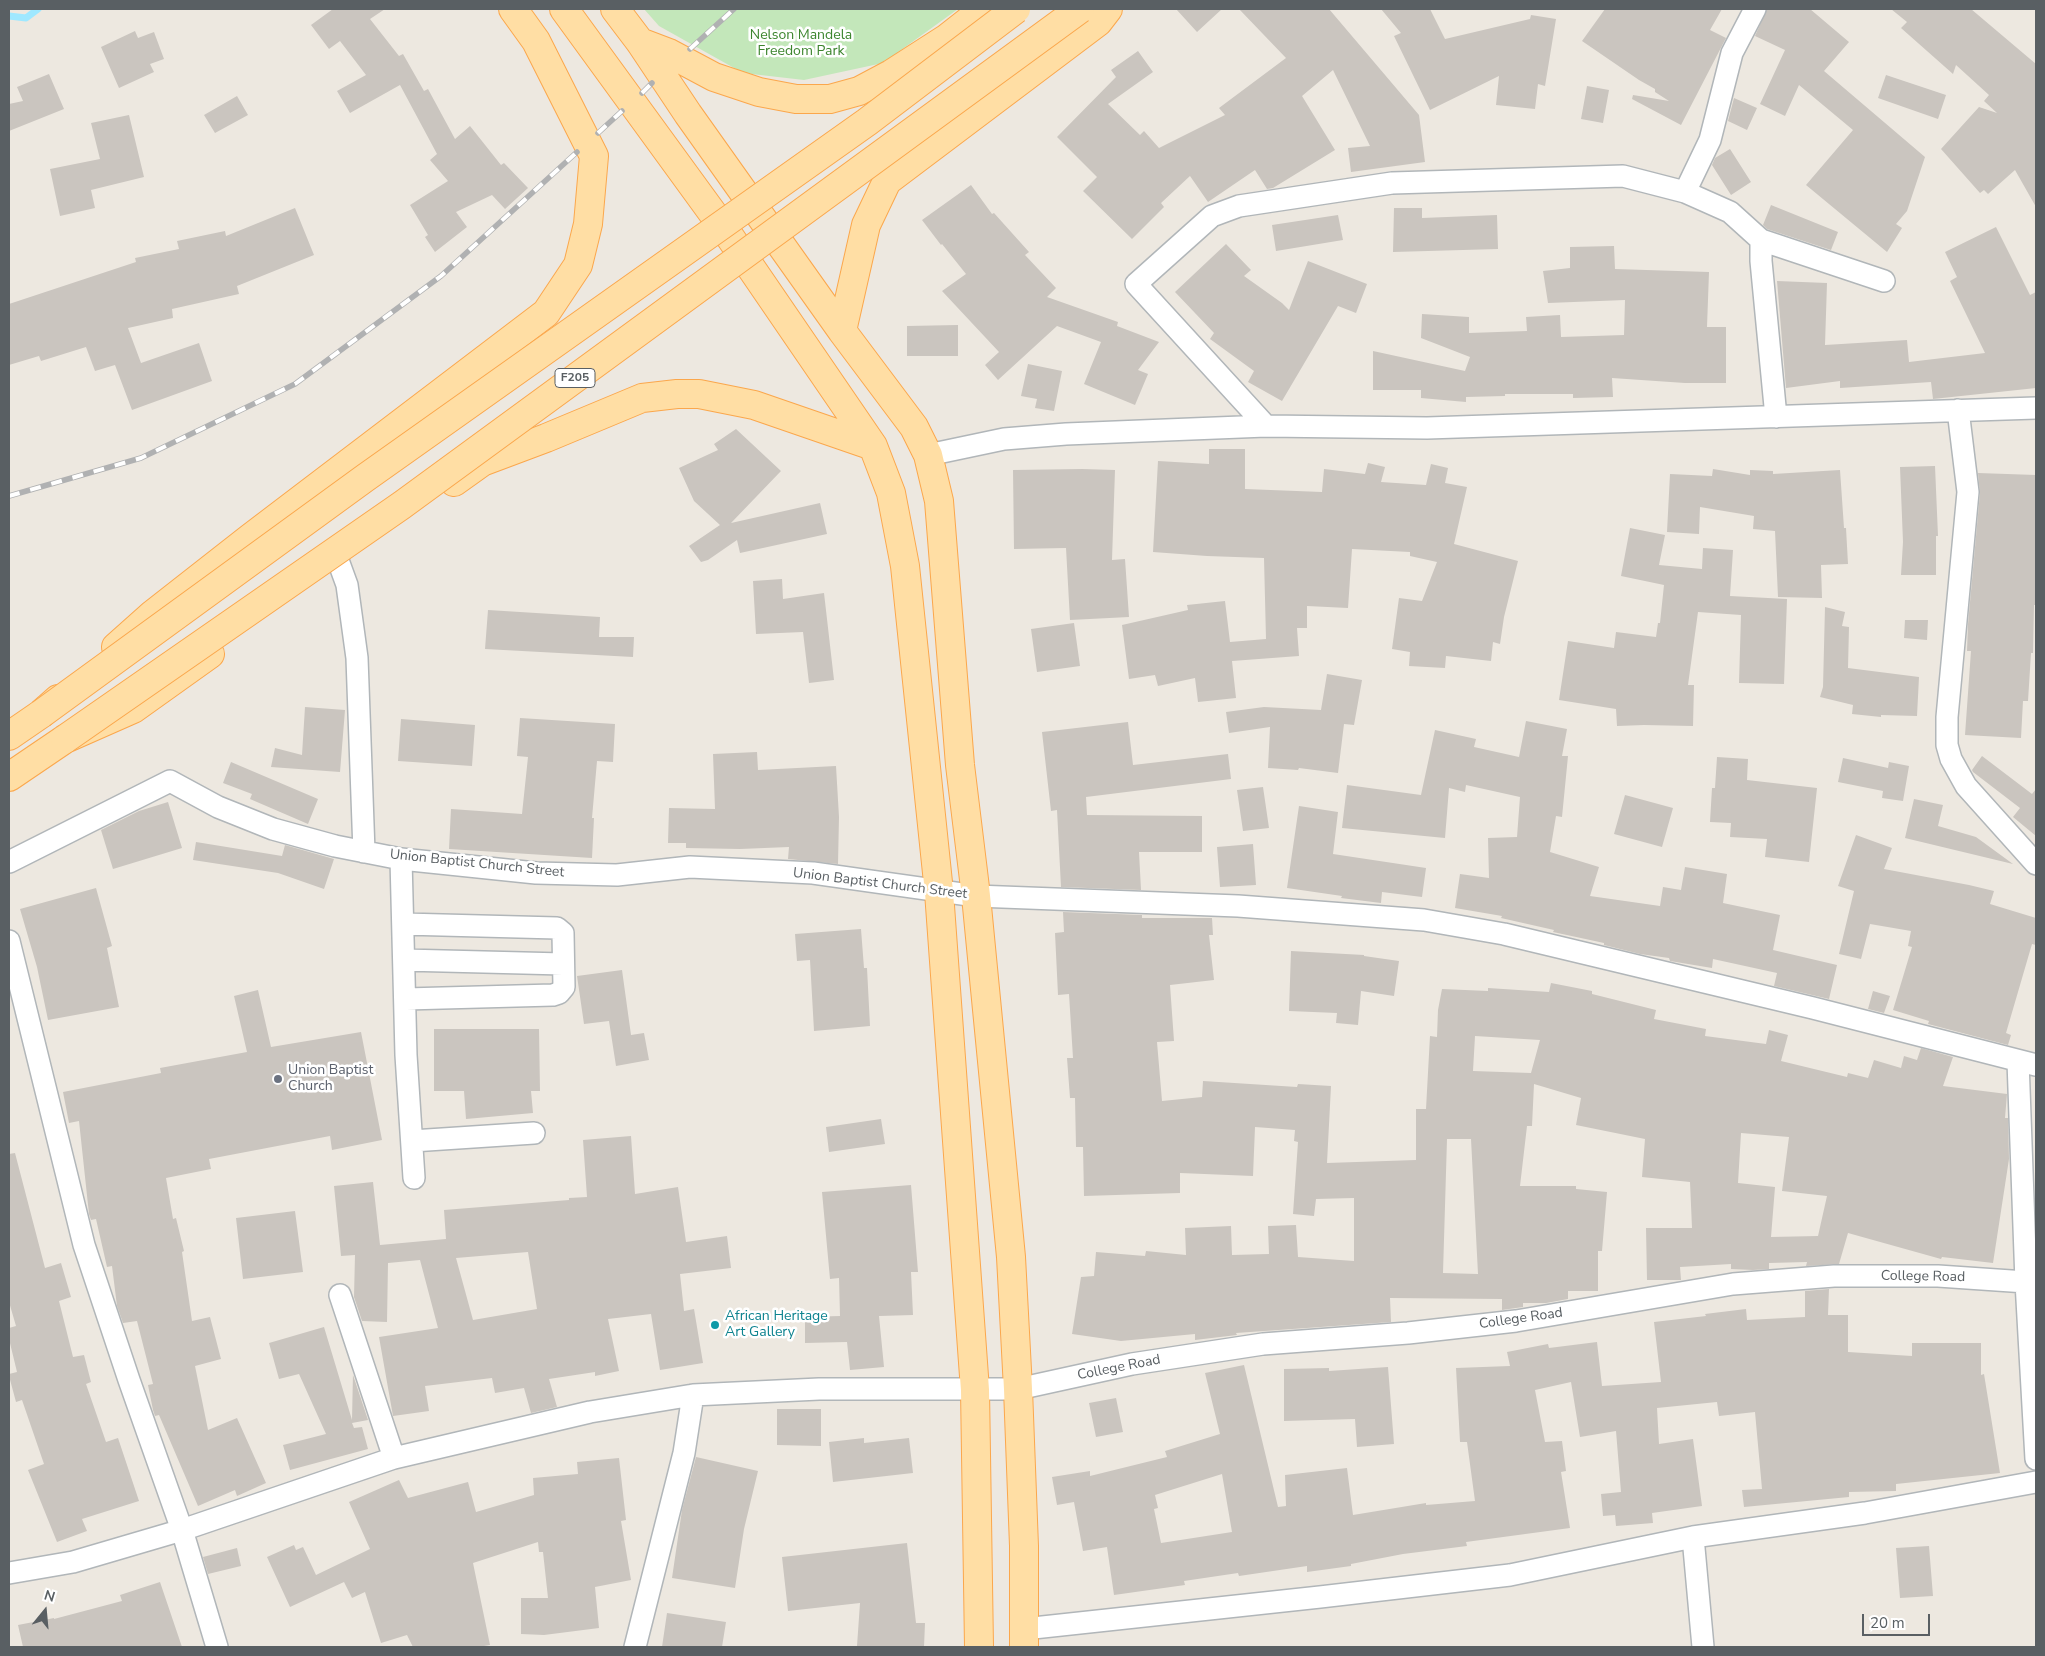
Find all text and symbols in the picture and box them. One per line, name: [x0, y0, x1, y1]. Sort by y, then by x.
park label: Nelson Mandela Freedom Park: [750, 28, 852, 60]
road number: F205: [555, 368, 595, 388]
street label: Union Baptist Church Street: [389, 846, 565, 882]
street label: Union Baptist Church Street: [792, 865, 968, 903]
place label: Union Baptist Church: [288, 1063, 373, 1096]
marker: Union Baptist Church: [272, 1073, 284, 1085]
street label: College Road: [1881, 1268, 1965, 1286]
street label: College Road: [1478, 1305, 1564, 1333]
place label: African Heritage Art Gallery: [725, 1309, 828, 1341]
marker: African Heritage Art Gallery: [709, 1319, 721, 1331]
street label: College Road: [1076, 1352, 1162, 1384]
north arrow: [20, 1586, 70, 1636]
text: N: [42, 1586, 57, 1607]
scale bar: [1865, 1604, 1932, 1636]
text: 20 m: [1870, 1613, 1905, 1633]

